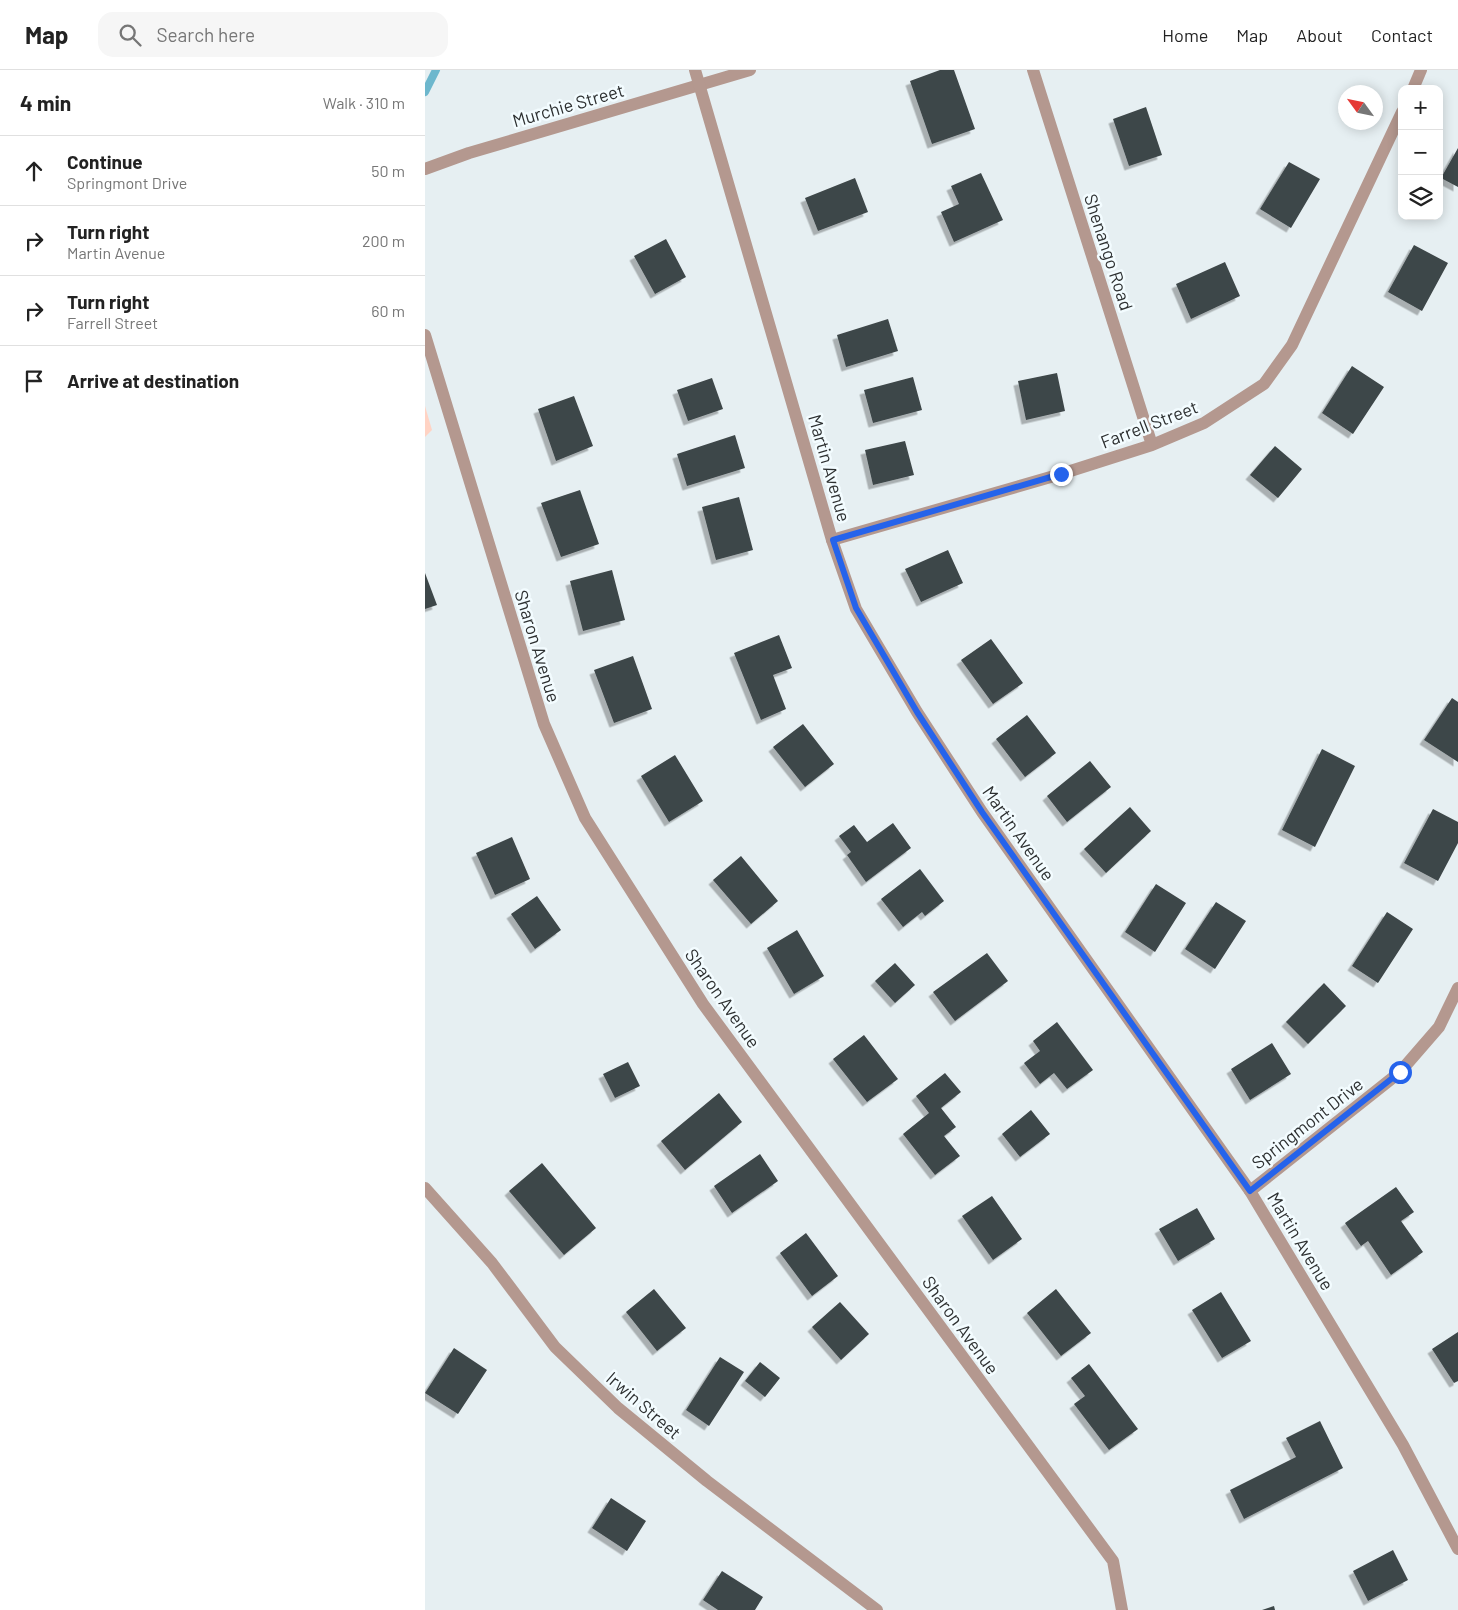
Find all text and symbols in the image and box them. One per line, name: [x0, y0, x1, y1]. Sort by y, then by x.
search box: [98, 12, 448, 57]
text: Map: [25, 20, 68, 49]
icon: search: [116, 21, 144, 49]
text: Search here: [156, 23, 255, 46]
text: Home: [1162, 24, 1208, 46]
text: Map: [1236, 24, 1268, 46]
text: About: [1296, 24, 1343, 46]
text: Contact: [1371, 24, 1433, 46]
street label: Murchie Street: [510, 79, 626, 131]
north arrow: [1338, 85, 1383, 130]
map controls: [1398, 85, 1443, 220]
button: +: [1398, 85, 1443, 130]
text: 4 min: [20, 90, 71, 115]
text: Walk · 310 m: [323, 93, 405, 112]
button: −: [1398, 130, 1443, 175]
text: Continue: [67, 150, 143, 173]
icon: ahead: [20, 157, 48, 185]
text: 50 m: [371, 161, 405, 180]
text: Springmont Drive: [67, 173, 187, 192]
button: layers: [1398, 175, 1443, 220]
street label: Shenango Road: [1080, 191, 1138, 313]
text: Turn right: [67, 220, 149, 243]
icon: right: [20, 227, 48, 255]
text: 200 m: [362, 231, 405, 250]
text: Martin Avenue: [67, 243, 165, 262]
text: Turn right: [67, 290, 149, 313]
icon: right: [20, 297, 48, 325]
text: 60 m: [371, 301, 405, 320]
text: Farrell Street: [67, 313, 158, 332]
icon: arrive: [20, 367, 48, 395]
text: Arrive at destination: [67, 369, 239, 392]
street label: Farrell Street: [1097, 395, 1201, 453]
street label: Martin Avenue: [804, 412, 856, 524]
route end: [1050, 463, 1073, 486]
street label: Sharon Avenue: [510, 587, 566, 705]
street label: Martin Avenue: [978, 781, 1060, 885]
street label: Sharon Avenue: [681, 944, 765, 1052]
route start: [1389, 1061, 1412, 1084]
street label: Springmont Drive: [1247, 1073, 1367, 1173]
street label: Martin Avenue: [1263, 1188, 1339, 1294]
street label: Sharon Avenue: [918, 1272, 1004, 1378]
street label: Irwin Street: [602, 1367, 686, 1443]

